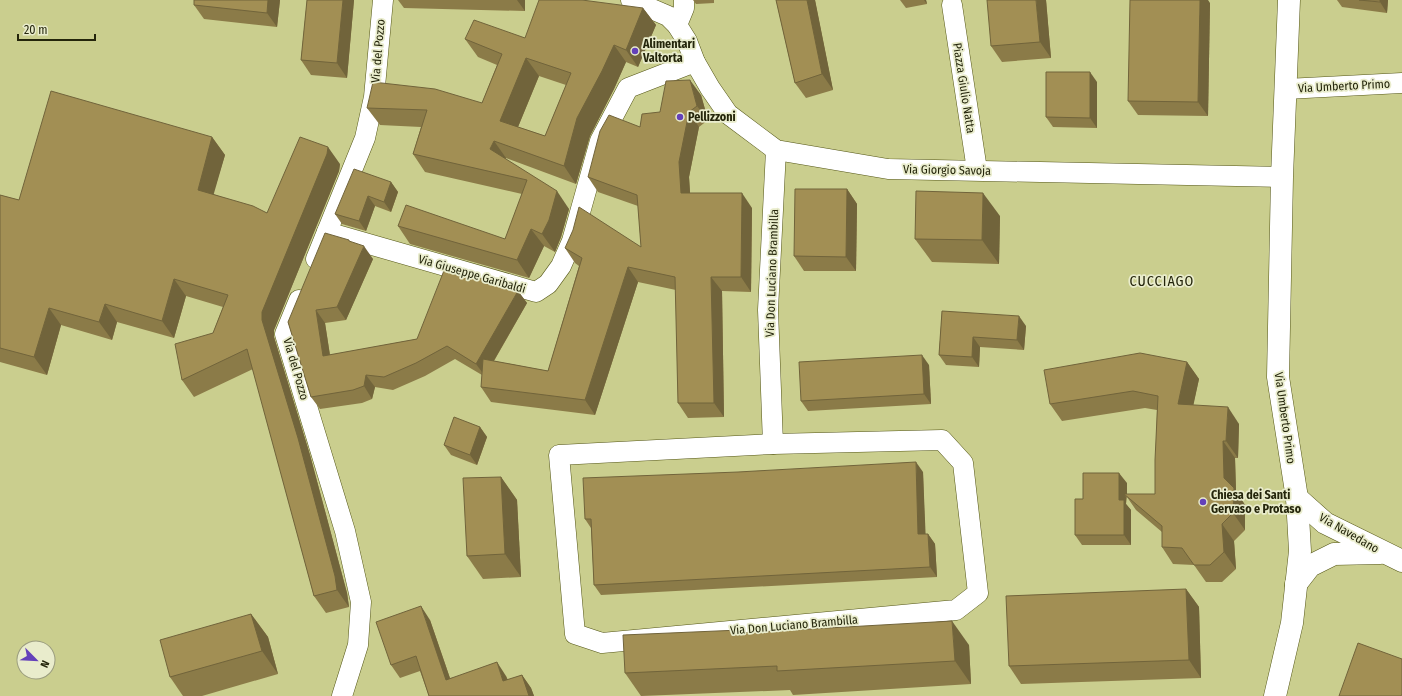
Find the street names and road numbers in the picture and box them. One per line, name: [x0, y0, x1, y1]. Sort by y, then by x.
street label: Via del Pozzo: [368, 18, 388, 84]
street label: Piazza Giulio Natta: [950, 42, 978, 134]
street label: Via Umberto Primo: [1298, 77, 1390, 95]
street label: Via Giorgio Savoja: [903, 162, 991, 178]
street label: Via Don Luciano Brambilla: [763, 209, 781, 337]
street label: Via Giuseppe Garibaldi: [417, 252, 527, 296]
street label: Via del Pozzo: [280, 336, 312, 402]
street label: Via Umberto Primo: [1272, 371, 1298, 465]
street label: Via Navedano: [1316, 510, 1382, 556]
street label: Via Don Luciano Brambilla: [730, 612, 859, 638]

